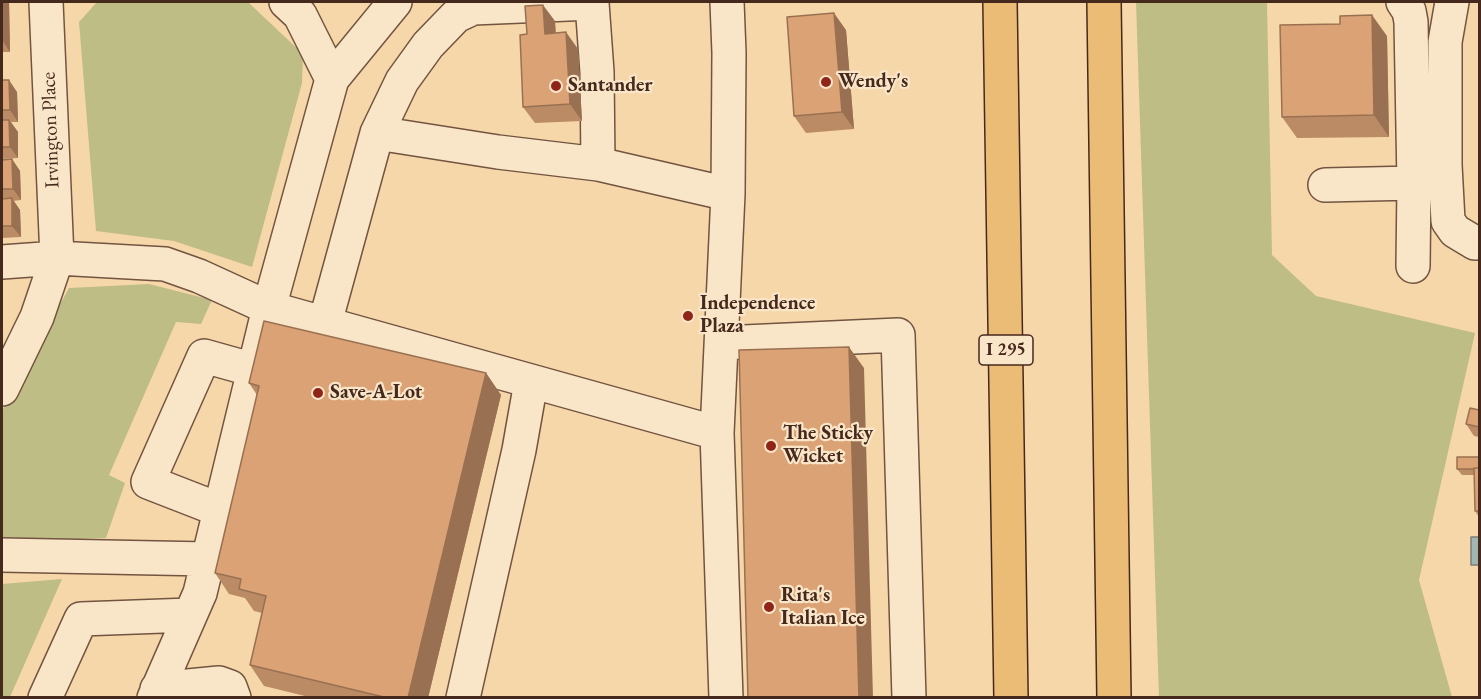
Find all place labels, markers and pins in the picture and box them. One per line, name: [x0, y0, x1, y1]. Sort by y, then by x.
place label: Wendy's: [838, 70, 908, 94]
place label: Santander: [568, 74, 653, 98]
marker: Wendy's: [819, 75, 833, 89]
marker: Santander: [549, 79, 563, 93]
place label: Independence Plaza: [700, 292, 815, 339]
marker: Independence Plaza: [681, 309, 695, 323]
place label: Save-A-Lot: [330, 381, 422, 405]
marker: Save-A-Lot: [311, 386, 325, 400]
place label: The Sticky Wicket: [783, 422, 873, 469]
marker: The Sticky Wicket: [764, 439, 778, 453]
place label: Rita's Italian Ice: [781, 584, 865, 631]
marker: Rita's Italian Ice: [762, 600, 776, 614]

